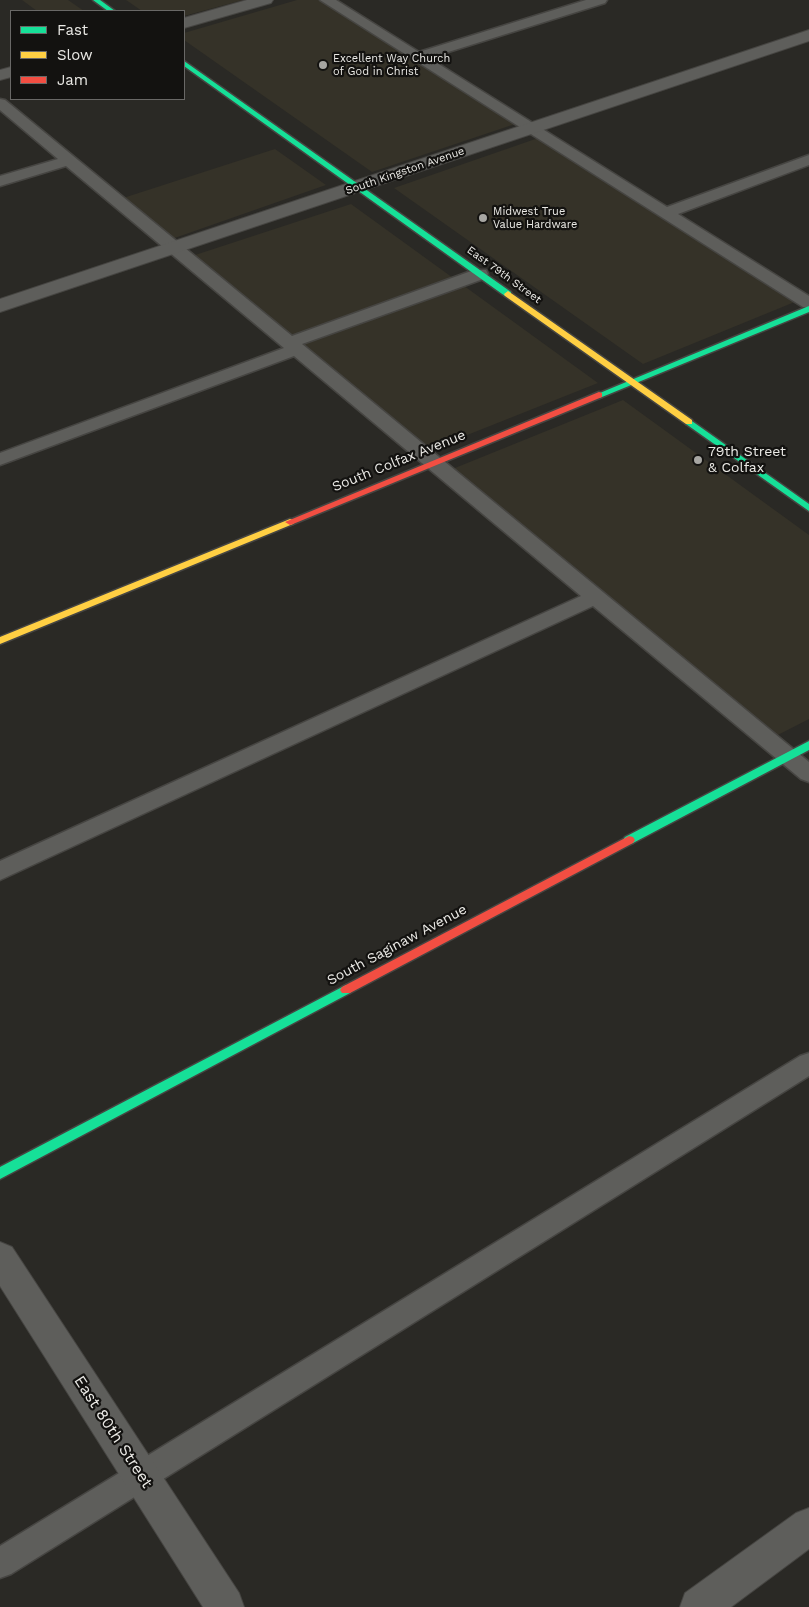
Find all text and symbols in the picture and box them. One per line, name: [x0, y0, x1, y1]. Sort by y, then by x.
legend: [10, 10, 185, 100]
text: Fast: [57, 21, 88, 39]
text: Slow: [57, 46, 93, 64]
place label: Excellent Way Church of God in Christ: [333, 52, 450, 78]
marker: Excellent Way Church of God in Christ: [317, 59, 329, 71]
text: Jam: [57, 71, 88, 89]
street label: South Kingston Avenue: [344, 144, 466, 198]
place label: Midwest True Value Hardware: [493, 205, 577, 231]
marker: Midwest True Value Hardware: [477, 212, 489, 224]
street label: East 79th Street: [464, 244, 544, 306]
street label: South Colfax Avenue: [330, 427, 468, 495]
place label: 79th Street & Colfax: [708, 444, 786, 477]
marker: 79th Street & Colfax: [692, 454, 704, 466]
street label: South Saginaw Avenue: [324, 901, 470, 989]
street label: East 80th Street: [70, 1372, 156, 1492]

